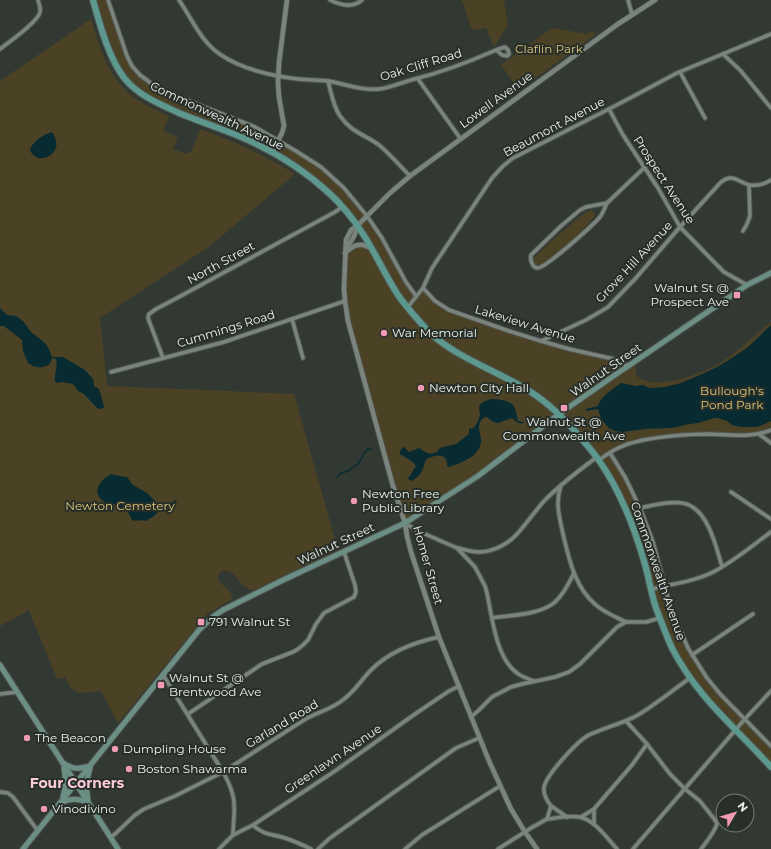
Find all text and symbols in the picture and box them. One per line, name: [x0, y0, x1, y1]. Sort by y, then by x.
park label: Claflin Park: [515, 41, 584, 56]
street label: Oak Cliff Road: [378, 45, 464, 84]
street label: Lowell Avenue: [456, 68, 535, 131]
street label: Commonwealth Avenue: [148, 78, 286, 153]
street label: Beaumont Avenue: [500, 93, 607, 160]
street label: Prospect Avenue: [630, 133, 698, 227]
street label: Grove Hill Avenue: [592, 218, 675, 305]
street label: North Street: [184, 238, 257, 287]
place label: Walnut St @ Prospect Ave: [651, 280, 729, 309]
marker: Walnut St @ Prospect Ave: [732, 290, 742, 300]
street label: Lakeview Avenue: [473, 301, 577, 346]
street label: Cummings Road: [175, 306, 277, 351]
place label: War Memorial: [392, 325, 477, 340]
marker: War Memorial: [379, 328, 389, 338]
street label: Walnut Street: [567, 339, 644, 400]
place label: Newton City Hall: [429, 380, 529, 395]
marker: Newton City Hall: [416, 383, 426, 393]
park label: Bullough's Pond Park: [700, 383, 764, 412]
marker: Walnut St @ Commonwealth Ave: [559, 403, 569, 413]
place label: Walnut St @ Commonwealth Ave: [503, 414, 625, 443]
place label: Newton Free Public Library: [362, 486, 445, 515]
marker: Newton Free Public Library: [349, 496, 359, 506]
park label: Newton Cemetery: [65, 498, 175, 513]
street label: Commonwealth Avenue: [628, 499, 689, 642]
street label: Walnut Street: [295, 519, 377, 568]
street label: Homer Street: [410, 524, 447, 606]
place label: 791 Walnut St: [209, 614, 290, 629]
marker: 791 Walnut St: [196, 617, 206, 627]
place label: Walnut St @ Brentwood Ave: [169, 670, 261, 699]
marker: Walnut St @ Brentwood Ave: [156, 680, 166, 690]
street label: Garland Road: [243, 696, 321, 751]
street label: Greenlawn Avenue: [281, 721, 384, 797]
place label: The Beacon: [35, 730, 106, 745]
marker: The Beacon: [22, 733, 32, 743]
place label: Dumpling House: [123, 741, 226, 756]
marker: Dumpling House: [110, 744, 120, 754]
place label: Boston Shawarma: [137, 761, 247, 776]
marker: Boston Shawarma: [124, 764, 134, 774]
district label: Four Corners: [30, 774, 125, 792]
north arrow: [715, 793, 755, 833]
text: N: [735, 799, 751, 815]
place label: Vinodivino: [52, 801, 116, 816]
marker: Vinodivino: [39, 804, 49, 814]

